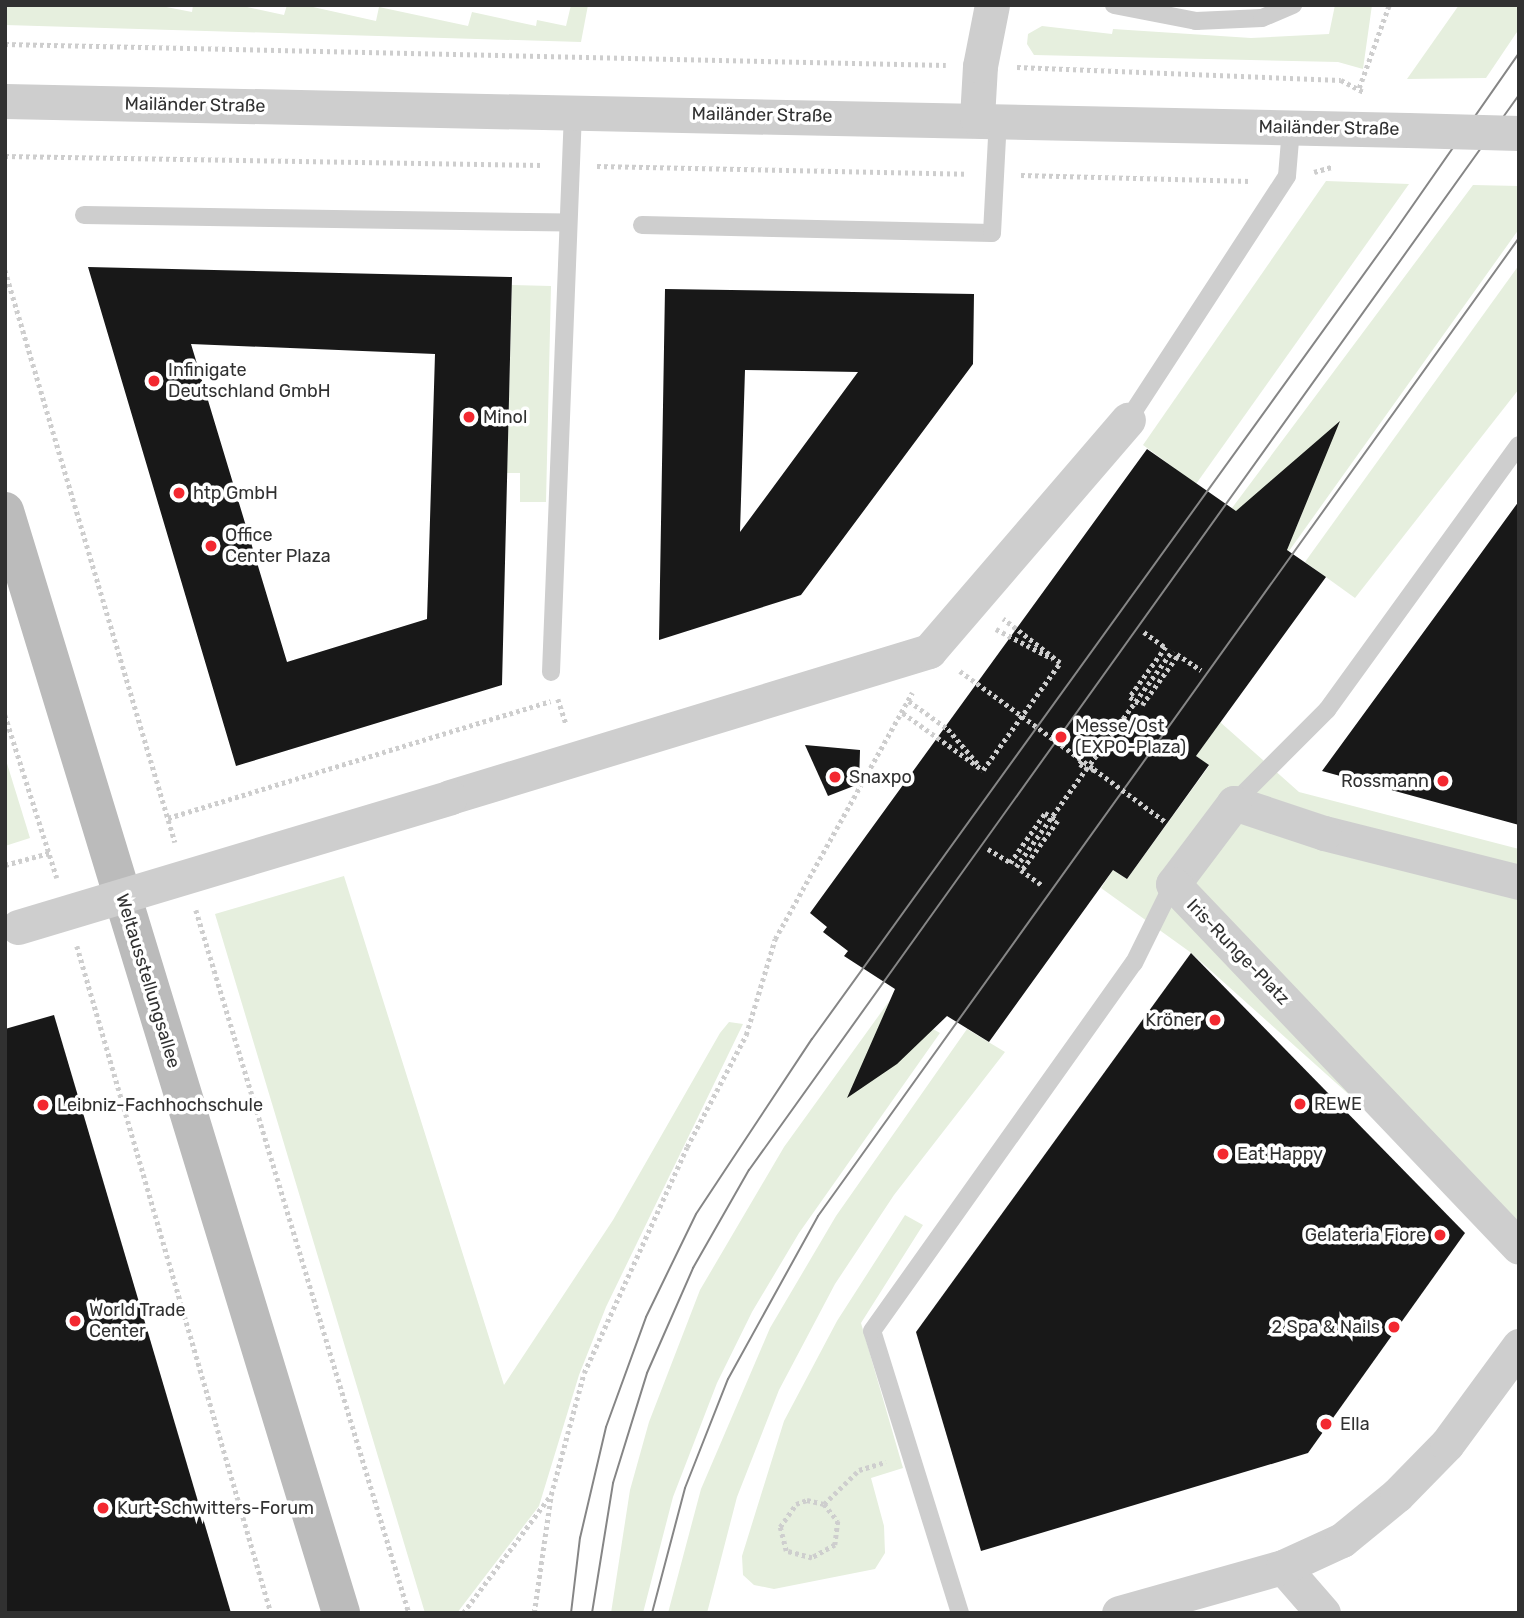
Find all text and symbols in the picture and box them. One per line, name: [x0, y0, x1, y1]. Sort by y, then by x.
street label: Mailänder Straße: [124, 93, 266, 117]
street label: Mailänder Straße: [691, 103, 833, 127]
street label: Mailänder Straße: [1258, 116, 1400, 140]
place label: Infinigate Deutschland GmbH: [168, 360, 331, 402]
marker: Infinigate Deutschland GmbH: [146, 373, 162, 389]
place label: Minol: [483, 406, 527, 428]
marker: Minol: [461, 409, 477, 425]
place label: htp GmbH: [193, 482, 278, 504]
marker: htp GmbH: [171, 485, 187, 501]
place label: Office Center Plaza: [225, 525, 331, 568]
marker: Office Center Plaza: [203, 538, 219, 554]
place label: Messe/Ost (EXPO-Plaza): [1075, 716, 1186, 758]
marker: Messe/Ost (EXPO-Plaza): [1053, 729, 1069, 745]
place label: Snaxpo: [849, 766, 912, 788]
marker: Snaxpo: [827, 769, 843, 785]
place label: Rossmann: [1341, 770, 1429, 792]
marker: Rossmann: [1435, 773, 1451, 789]
street label: Weltausstellungsallee: [111, 891, 185, 1071]
street label: Iris-Runge-Platz: [1182, 895, 1294, 1009]
place label: Kröner: [1145, 1009, 1201, 1031]
marker: Kröner: [1207, 1012, 1223, 1028]
place label: REWE: [1314, 1093, 1362, 1115]
place label: Leibniz-Fachhochschule: [57, 1094, 263, 1116]
marker: REWE: [1292, 1096, 1308, 1112]
marker: Leibniz-Fachhochschule: [35, 1097, 51, 1113]
place label: Eat Happy: [1237, 1143, 1323, 1165]
marker: Eat Happy: [1215, 1146, 1231, 1162]
place label: Gelateria Fiore: [1305, 1224, 1426, 1246]
marker: Gelateria Fiore: [1432, 1227, 1448, 1243]
place label: World Trade Center: [89, 1300, 186, 1342]
marker: World Trade Center: [67, 1313, 83, 1329]
place label: 2 Spa & Nails: [1271, 1316, 1380, 1338]
marker: 2 Spa & Nails: [1386, 1319, 1402, 1335]
place label: Ella: [1340, 1413, 1370, 1435]
marker: Ella: [1318, 1416, 1334, 1432]
place label: Kurt-Schwitters-Forum: [117, 1497, 314, 1519]
marker: Kurt-Schwitters-Forum: [95, 1500, 111, 1516]

